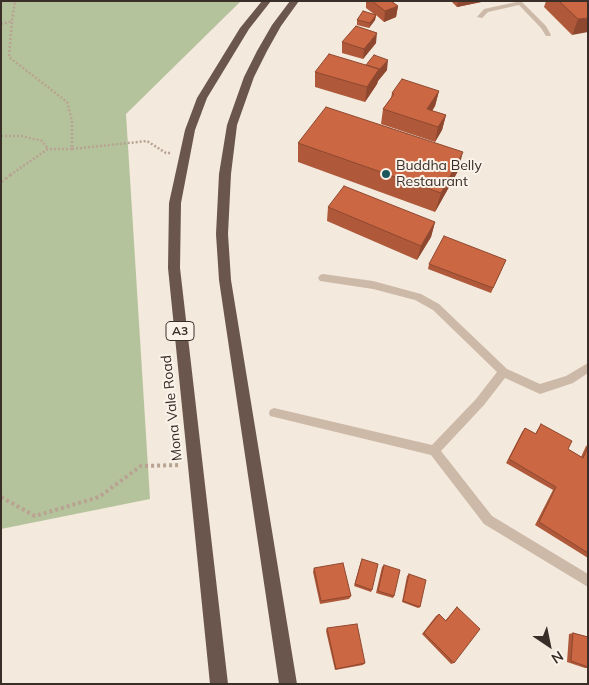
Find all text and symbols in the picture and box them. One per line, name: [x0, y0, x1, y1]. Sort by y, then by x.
place label: Buddha Belly Restaurant: [396, 158, 482, 190]
marker: Buddha Belly Restaurant: [380, 168, 392, 180]
road number: A3: [166, 322, 194, 341]
street label: Mona Vale Road: [158, 354, 186, 462]
north arrow: [524, 620, 574, 670]
text: N: [548, 647, 567, 668]

